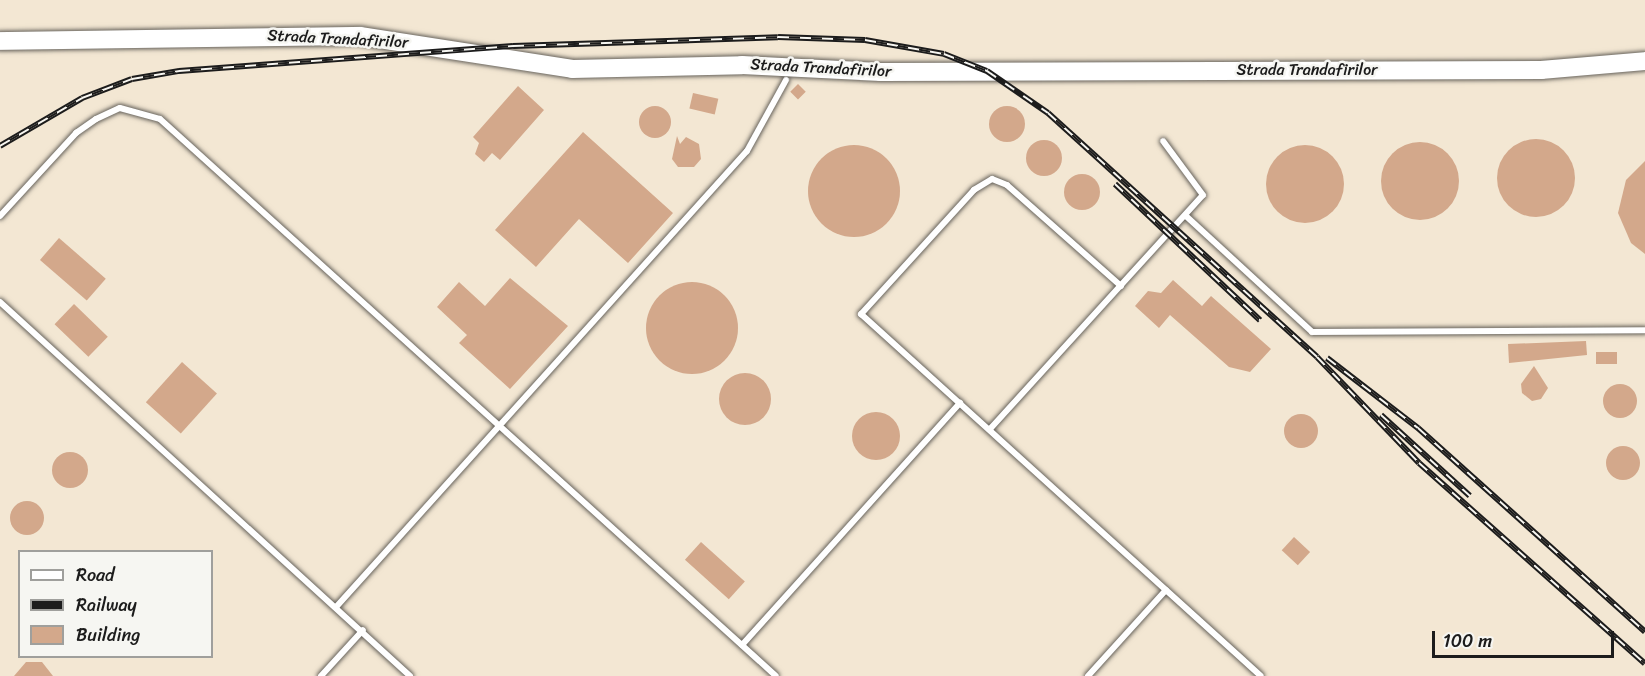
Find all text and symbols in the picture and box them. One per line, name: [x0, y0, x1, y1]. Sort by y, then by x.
street label: Strada Trandafirilor: [267, 26, 409, 52]
street label: Strada Trandafirilor: [750, 55, 892, 81]
street label: Strada Trandafirilor: [1236, 60, 1378, 80]
legend: [18, 550, 213, 658]
text: Road: [76, 559, 115, 591]
text: Railway: [76, 589, 137, 621]
text: Building: [76, 619, 140, 651]
scale bar: [1435, 619, 1616, 657]
text: 100 m: [1443, 625, 1492, 657]

